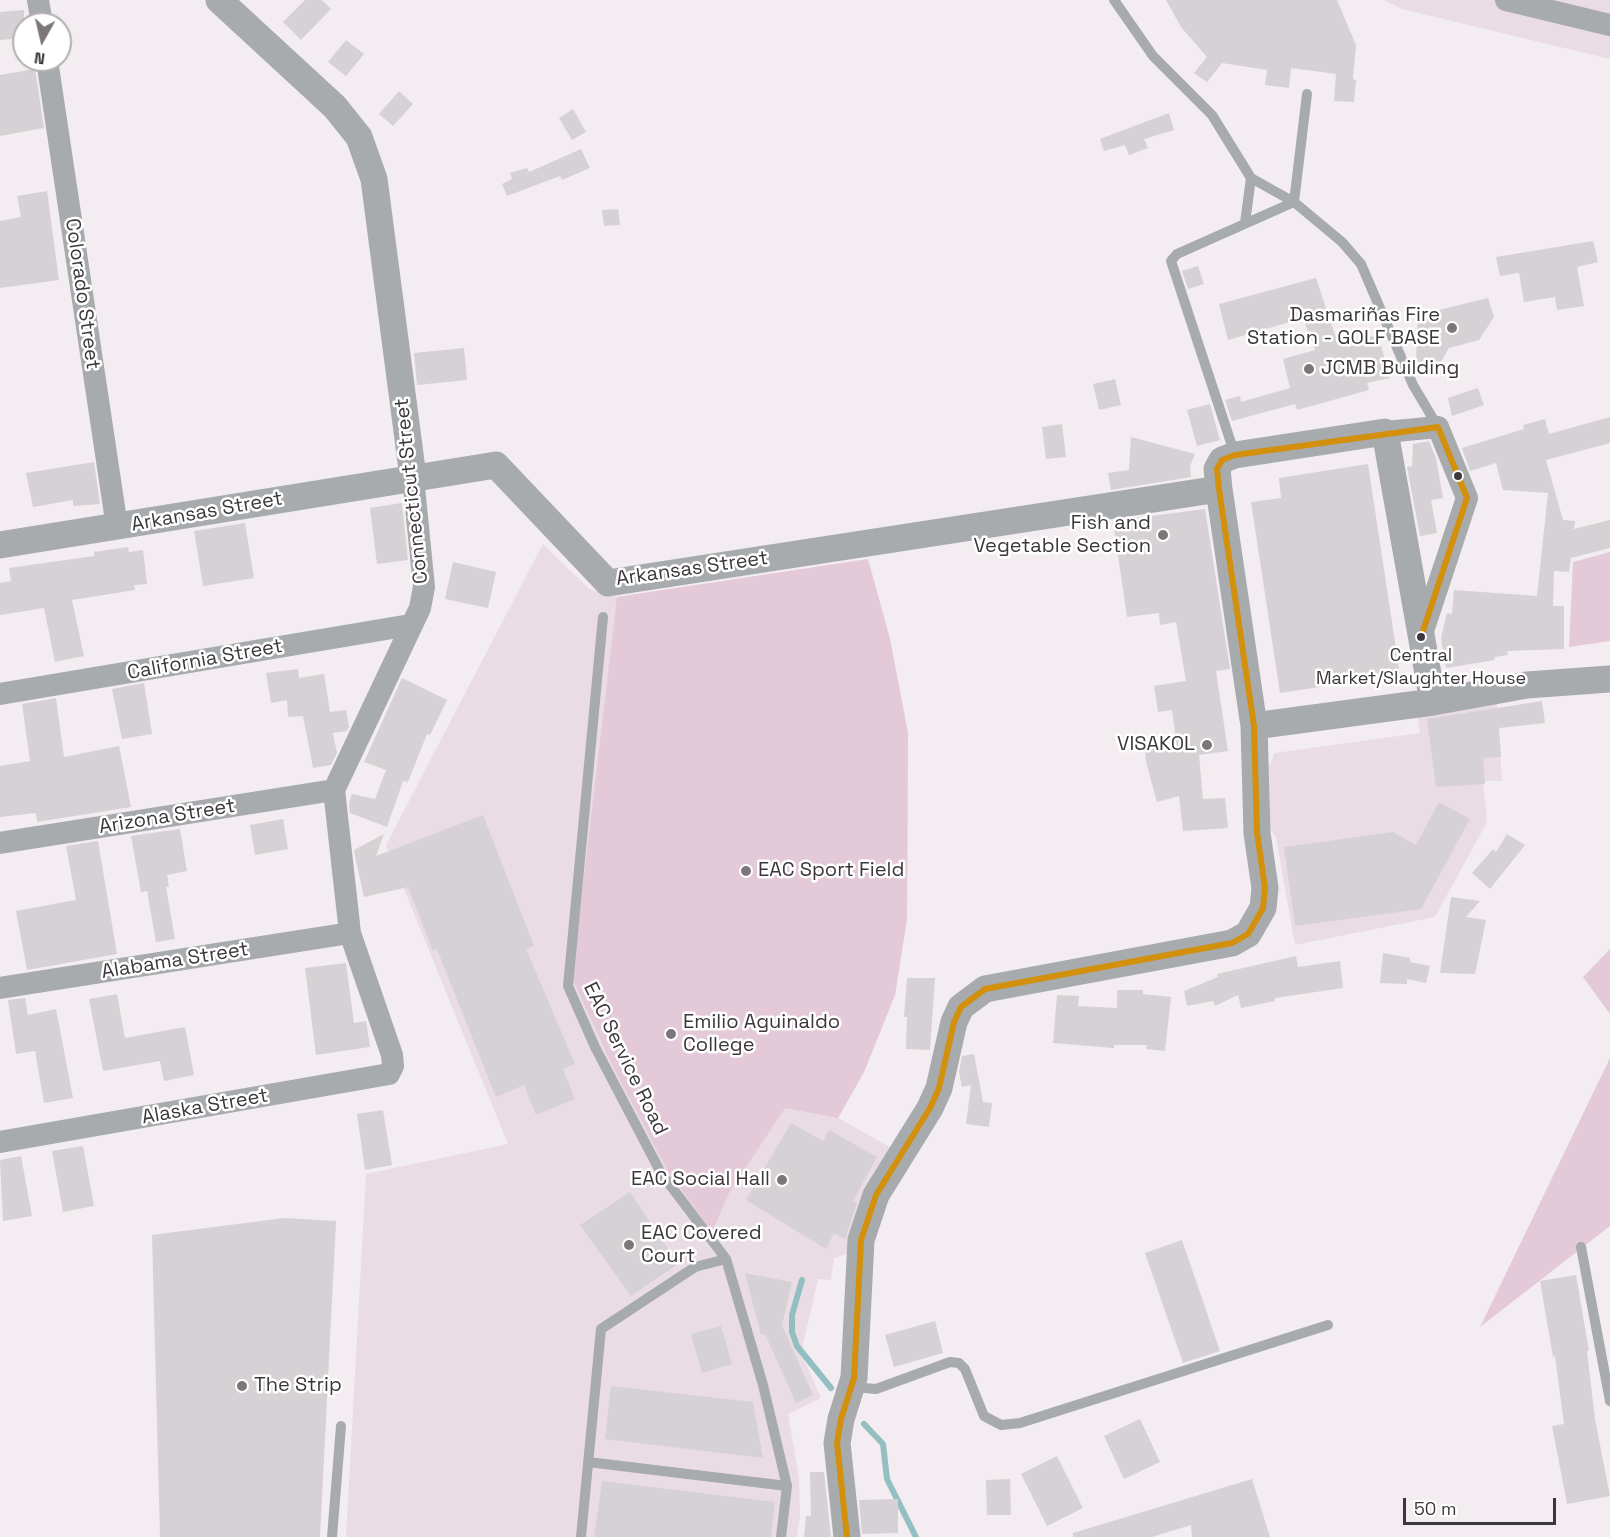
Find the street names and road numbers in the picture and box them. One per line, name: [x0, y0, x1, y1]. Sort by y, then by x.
street label: Colorado Street: [60, 217, 104, 371]
street label: Connecticut Street: [390, 397, 434, 585]
street label: Arkansas Street: [130, 487, 284, 537]
street label: Arkansas Street: [615, 546, 769, 592]
street label: California Street: [125, 635, 285, 685]
street label: Arizona Street: [97, 794, 237, 840]
street label: Alabama Street: [100, 938, 250, 984]
street label: EAC Service Road: [578, 979, 672, 1139]
street label: Alaska Street: [140, 1084, 270, 1130]

